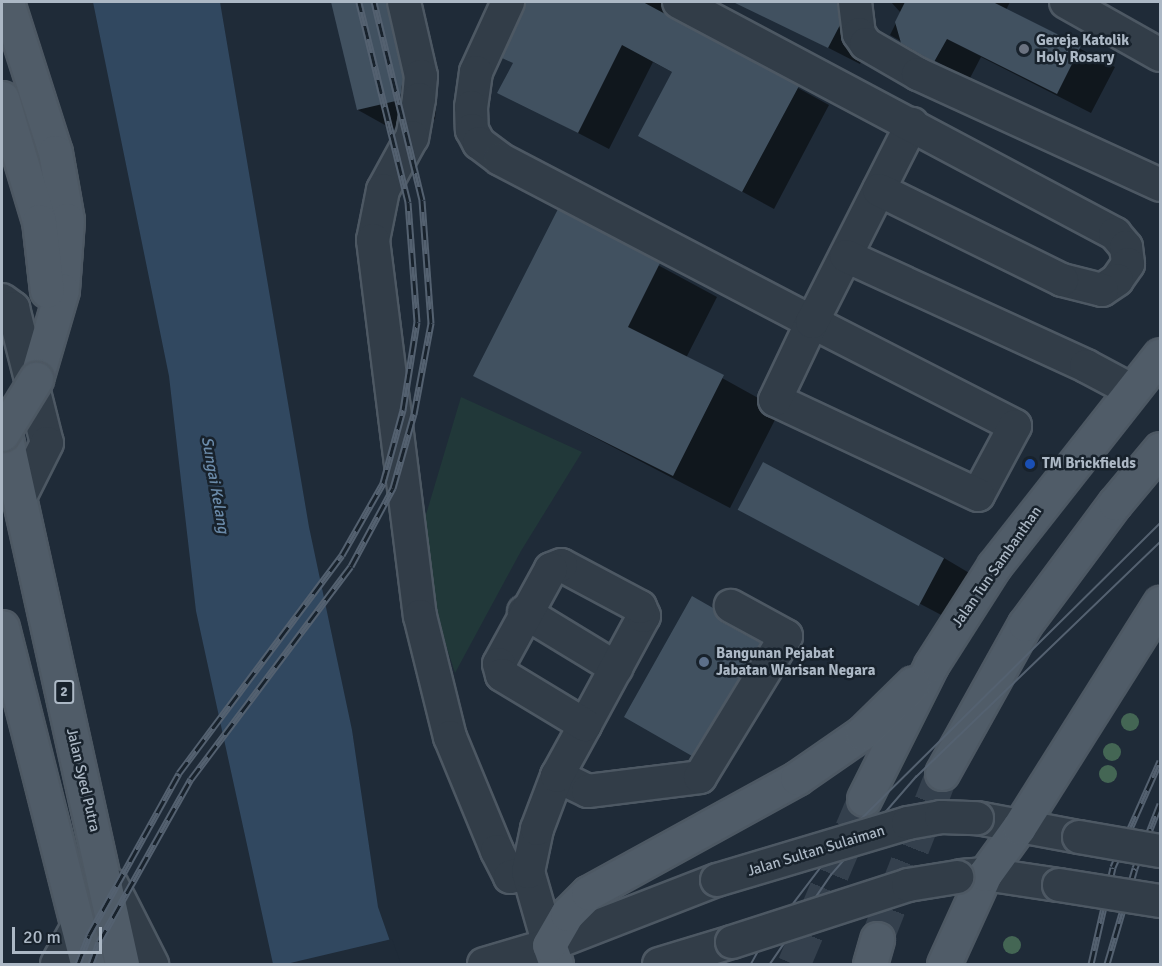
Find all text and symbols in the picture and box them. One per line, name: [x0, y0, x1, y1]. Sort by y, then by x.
place label: Gereja Katolik Holy Rosary: [1036, 31, 1129, 66]
marker: Gereja Katolik Holy Rosary: [1017, 42, 1031, 56]
water label: Sungai Kelang: [197, 435, 233, 535]
place label: TM Brickfields: [1042, 455, 1136, 473]
marker: TM Brickfields: [1023, 457, 1037, 471]
street label: Jalan Tun Sambanthan: [948, 503, 1046, 631]
place label: Bangunan Pejabat Jabatan Warisan Negara: [716, 644, 875, 679]
marker: Bangunan Pejabat Jabatan Warisan Negara: [697, 655, 711, 669]
road number: 2: [54, 681, 74, 703]
street label: Jalan Syed Putra: [62, 726, 104, 834]
street label: Jalan Sultan Sulaiman: [745, 822, 887, 880]
scale bar: [15, 915, 105, 953]
text: 20 m: [23, 926, 61, 948]

